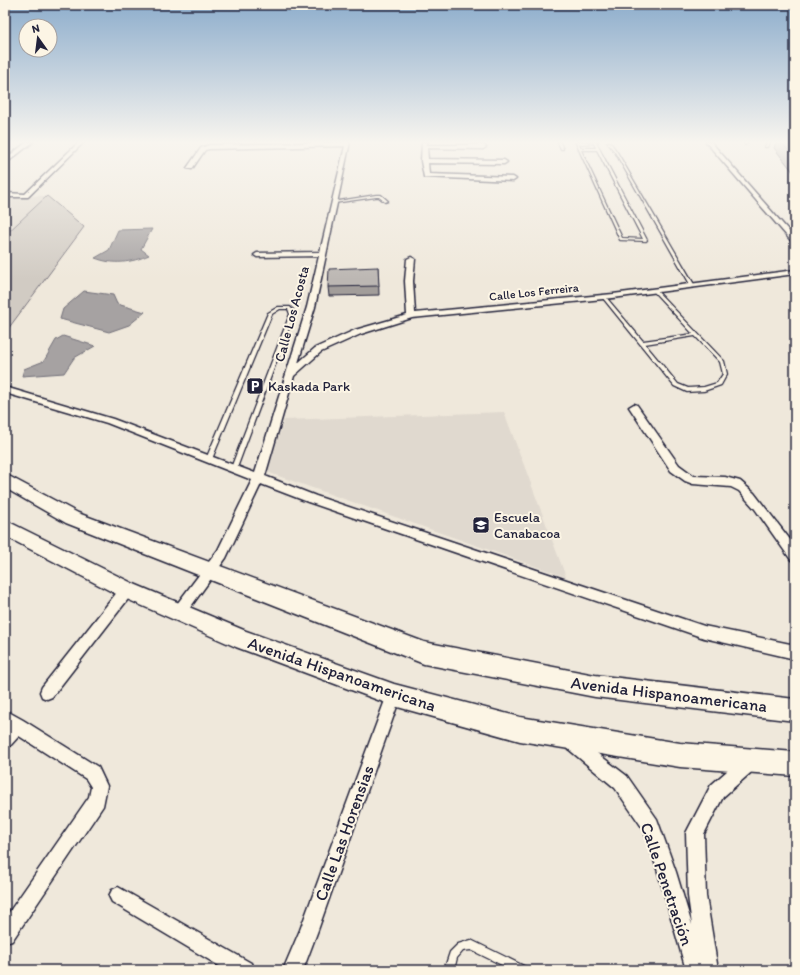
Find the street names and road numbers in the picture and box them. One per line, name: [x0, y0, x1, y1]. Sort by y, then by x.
street label: Calle Los Acosta: [271, 264, 313, 364]
street label: Calle Los Ferreira: [488, 280, 580, 304]
street label: Avenida Hispanoamericana: [245, 632, 439, 716]
street label: Avenida Hispanoamericana: [570, 672, 768, 716]
street label: Calle Las Horensias: [310, 762, 378, 904]
street label: Calle Penetración: [637, 820, 698, 948]

